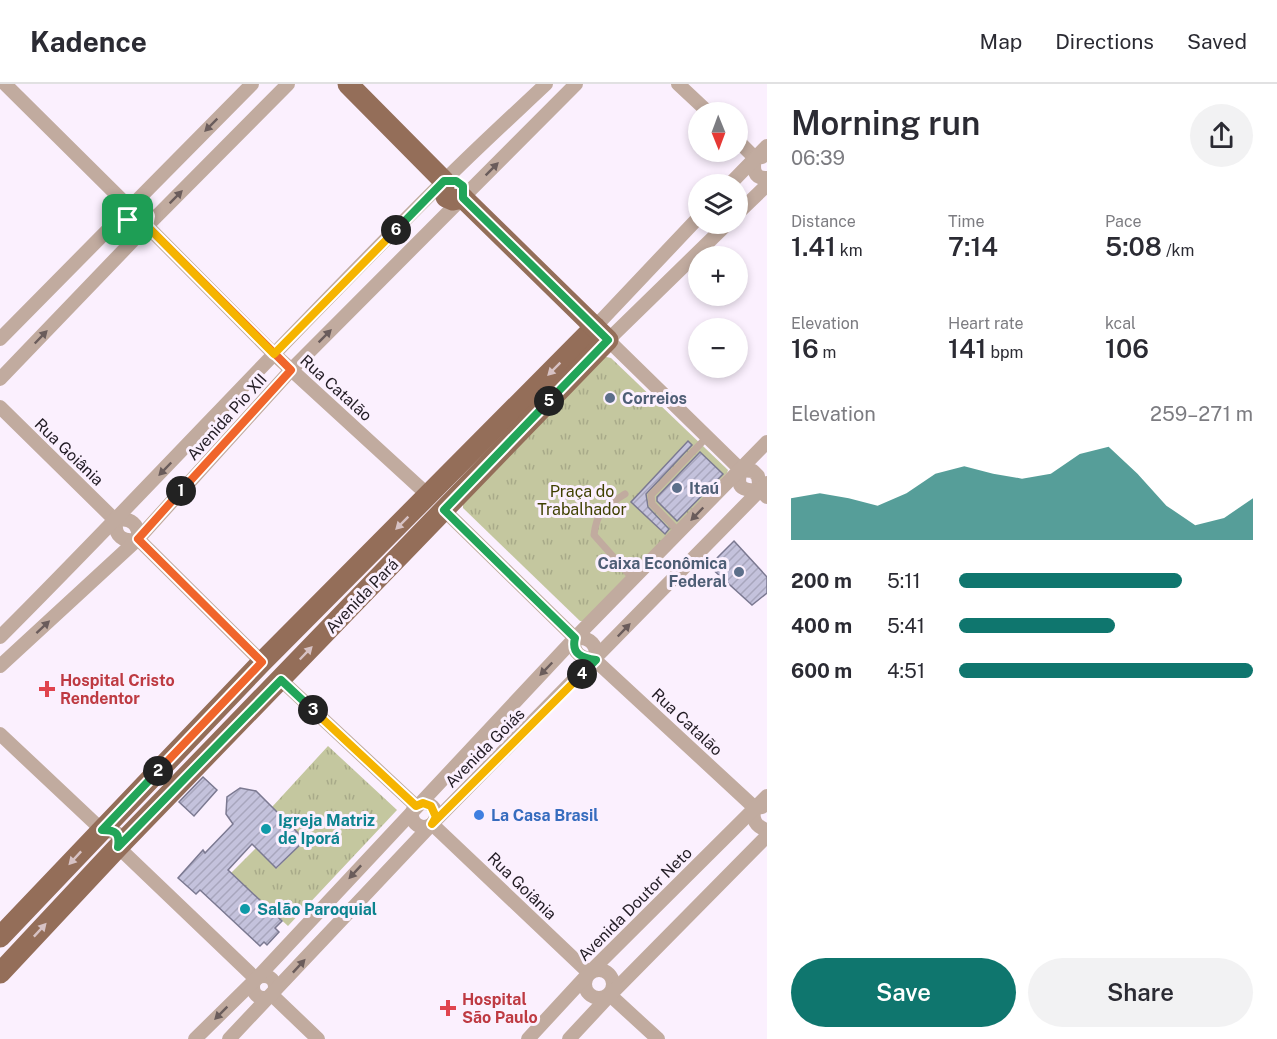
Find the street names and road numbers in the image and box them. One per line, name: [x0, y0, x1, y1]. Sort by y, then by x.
street label: Rua Catalão: [296, 351, 376, 425]
street label: Avenida Pio XII: [183, 370, 271, 464]
street label: Rua Goiânia: [31, 414, 107, 490]
street label: Avenida Pará: [322, 555, 402, 637]
street label: Rua Catalão: [648, 684, 726, 760]
street label: Avenida Goiás: [441, 704, 529, 792]
street label: Avenida Doutor Neto: [574, 843, 696, 965]
street label: Rua Goiânia: [484, 848, 560, 924]

